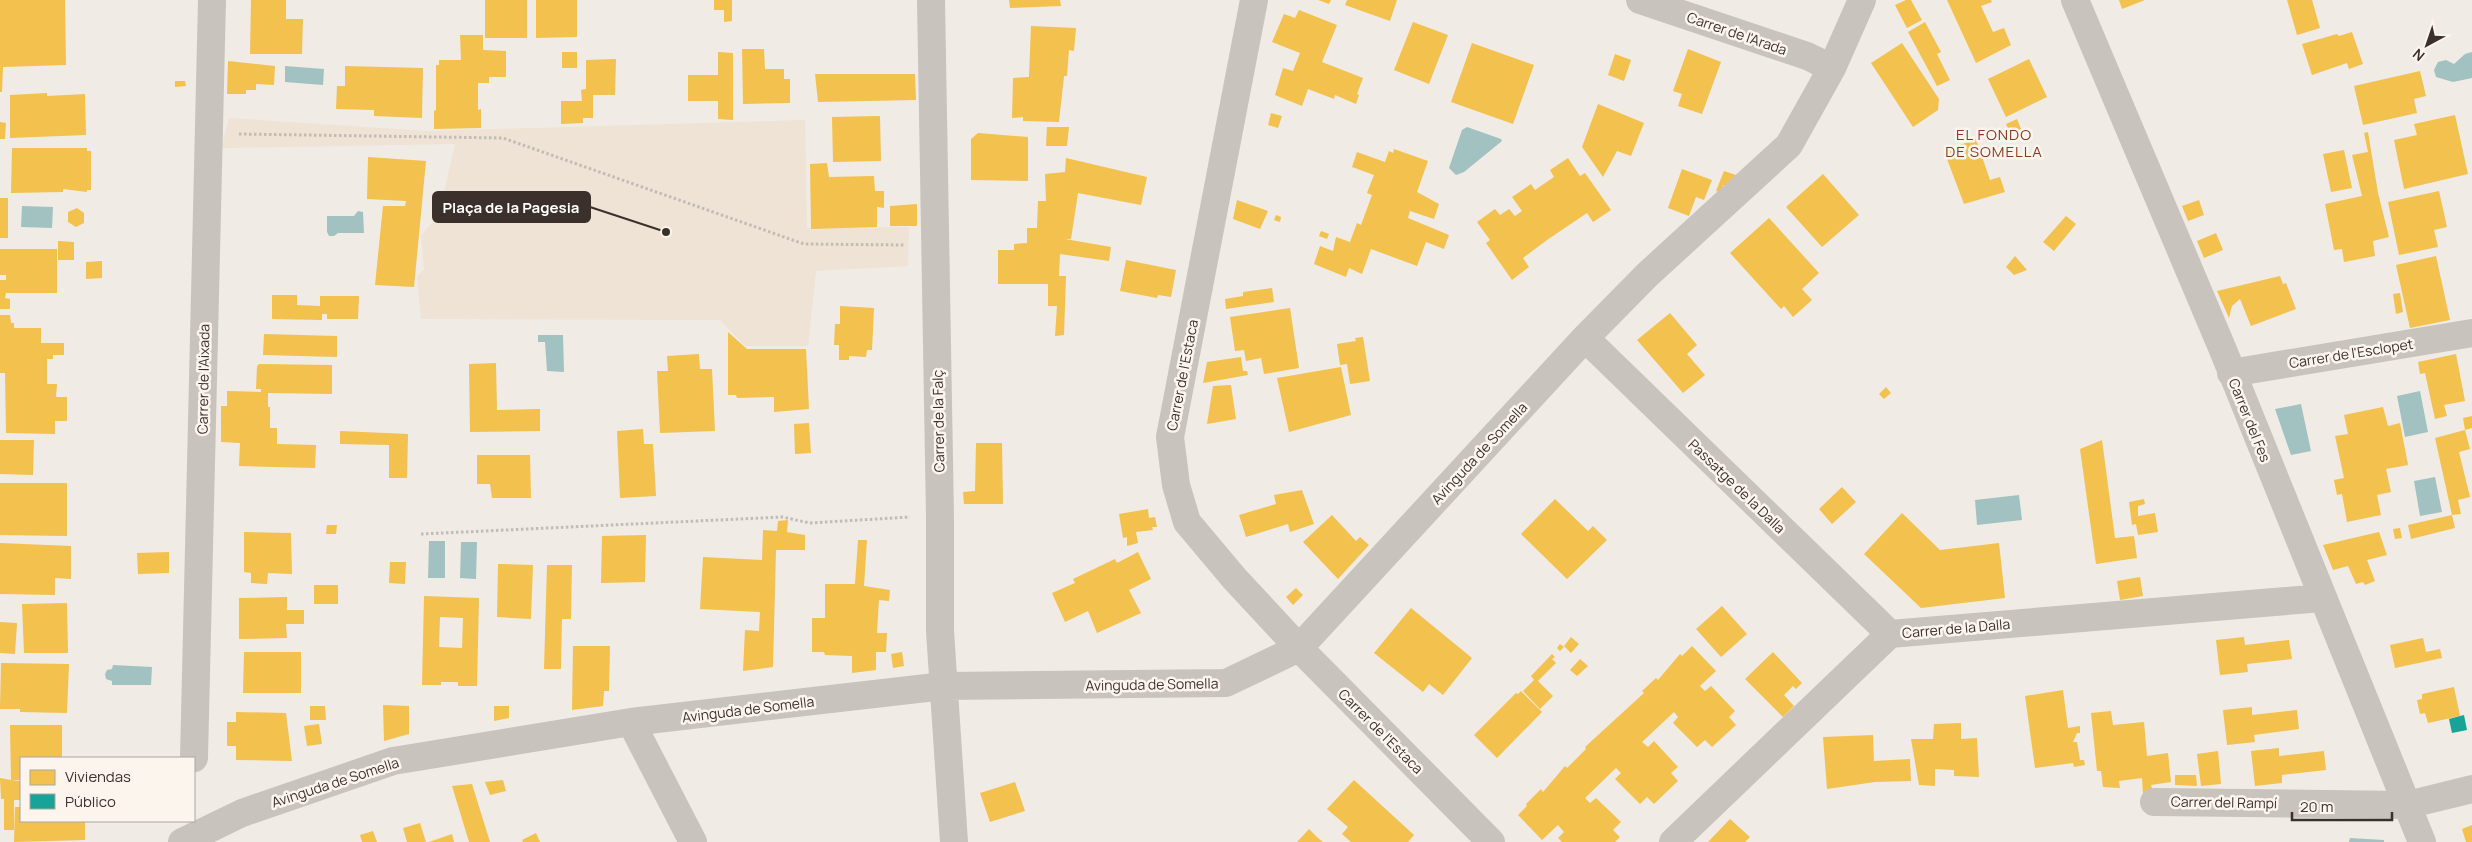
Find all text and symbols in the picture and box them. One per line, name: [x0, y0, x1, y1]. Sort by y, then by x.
street label: Carrer de l'Arada: [1684, 7, 1790, 59]
north arrow: [2402, 20, 2452, 70]
text: N: [2408, 45, 2428, 66]
district label: EL FONDO DE SOMELLA: [1945, 124, 2043, 162]
callout: Plaça de la Pagesia: [433, 192, 590, 222]
text: Plaça de la Pagesia: [443, 197, 579, 218]
street label: Carrer de l'Estaca: [1162, 318, 1202, 432]
street label: Carrer de l'Aixada: [193, 324, 213, 434]
street label: Carrer de l'Esclopet: [2288, 334, 2415, 372]
street label: Carrer de la Falç: [928, 369, 948, 472]
street label: Carrer del Fes: [2225, 375, 2275, 465]
street label: Avinguda de Somella: [1427, 398, 1531, 508]
street label: Passatge de la Dalla: [1684, 435, 1790, 537]
street label: Carrer de la Dalla: [1901, 614, 2011, 642]
street label: Avinguda de Somella: [1085, 673, 1219, 695]
street label: Carrer de l'Estaca: [1334, 684, 1428, 778]
street label: Avinguda de Somella: [681, 691, 815, 727]
street label: Avinguda de Somella: [269, 752, 401, 812]
legend: [20, 757, 195, 822]
text: Viviendas: [65, 766, 131, 787]
scale bar: [2292, 790, 2392, 822]
text: Público: [65, 791, 116, 812]
street label: Carrer del Rampí: [2171, 792, 2277, 812]
text: 20 m: [2300, 796, 2333, 817]

